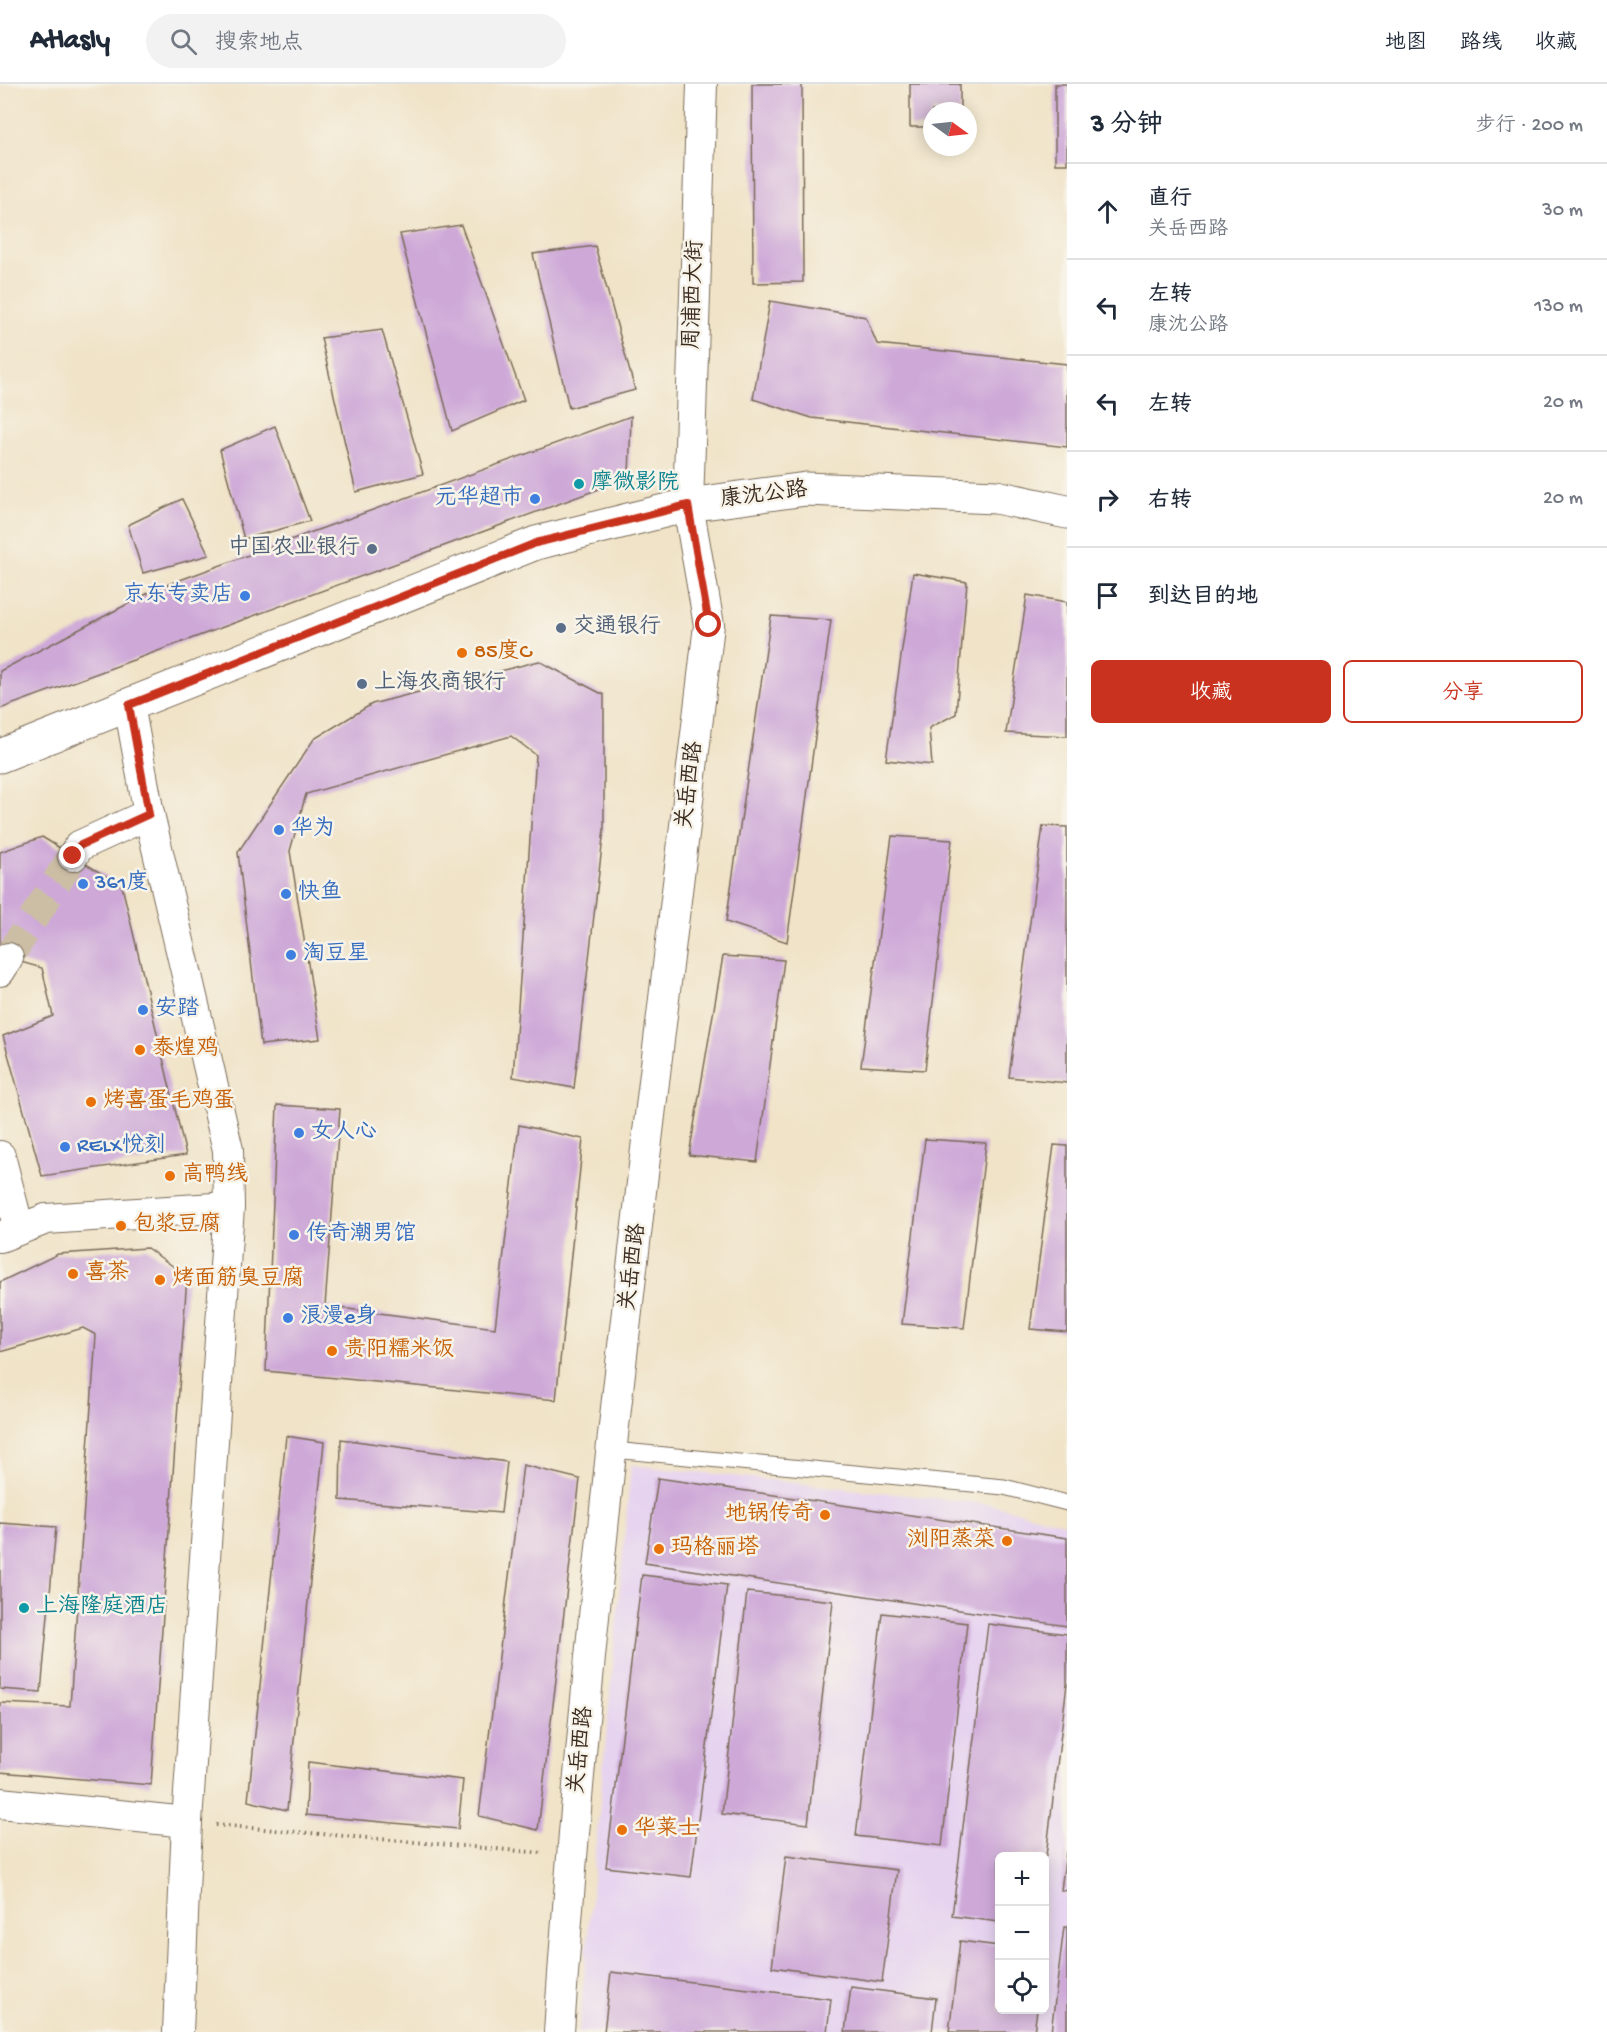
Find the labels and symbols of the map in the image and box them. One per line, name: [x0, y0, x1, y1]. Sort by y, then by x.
north arrow: [923, 102, 977, 156]
street label: 周浦西大街: [679, 240, 710, 350]
place label: 摩微影院: [591, 469, 679, 497]
street label: 康沈公路: [718, 476, 809, 514]
marker: 摩微影院: [572, 477, 586, 491]
place label: 元华超市: [435, 485, 523, 512]
marker: 元华超市: [528, 492, 542, 506]
place label: 中国农业银行: [228, 534, 360, 562]
marker: 中国农业银行: [365, 542, 379, 556]
place label: 京东专卖店: [123, 581, 233, 609]
marker: 京东专卖店: [238, 589, 252, 603]
route start: [695, 611, 721, 637]
place label: 交通银行: [573, 614, 661, 641]
marker: 交通银行: [554, 621, 568, 635]
place label: 85度C: [474, 638, 534, 666]
marker: 85度C: [455, 646, 469, 660]
place label: 上海农商银行: [374, 670, 506, 697]
marker: 上海农商银行: [355, 677, 369, 691]
street label: 关岳西路: [671, 739, 709, 830]
place label: 华为: [291, 816, 335, 843]
marker: 华为: [272, 823, 286, 837]
route end: [59, 842, 85, 868]
place label: 361度: [94, 869, 148, 897]
marker: 361度: [76, 877, 90, 891]
place label: 快鱼: [298, 879, 342, 907]
marker: 快鱼: [279, 887, 293, 901]
place label: 淘豆星: [303, 941, 369, 968]
marker: 淘豆星: [284, 948, 298, 962]
place label: 安踏: [155, 996, 199, 1023]
marker: 安踏: [136, 1003, 150, 1017]
place label: 泰煌鸡: [152, 1035, 218, 1063]
marker: 泰煌鸡: [133, 1043, 147, 1057]
place label: 烤喜蛋毛鸡蛋: [103, 1088, 235, 1115]
marker: 烤喜蛋毛鸡蛋: [84, 1095, 98, 1109]
place label: 女人心: [311, 1119, 377, 1146]
marker: 女人心: [292, 1126, 306, 1140]
place label: RELX悦刻: [77, 1133, 166, 1160]
marker: RELX悦刻: [58, 1140, 72, 1154]
place label: 高鸭线: [182, 1162, 248, 1189]
marker: 高鸭线: [163, 1169, 177, 1183]
place label: 包浆豆腐: [133, 1211, 221, 1239]
marker: 包浆豆腐: [114, 1219, 128, 1233]
place label: 传奇潮男馆: [306, 1220, 416, 1248]
street label: 关岳西路: [614, 1221, 652, 1312]
marker: 传奇潮男馆: [287, 1228, 301, 1242]
place label: 喜茶: [85, 1259, 129, 1287]
place label: 烤面筋臭豆腐: [172, 1265, 304, 1293]
marker: 喜茶: [66, 1267, 80, 1281]
marker: 烤面筋臭豆腐: [153, 1273, 167, 1287]
place label: 浪漫e身: [300, 1303, 377, 1331]
marker: 浪漫e身: [281, 1311, 295, 1325]
place label: 贵阳糯米饭: [344, 1337, 454, 1364]
marker: 贵阳糯米饭: [325, 1344, 339, 1358]
place label: 地锅传奇: [725, 1500, 813, 1528]
marker: 地锅传奇: [818, 1508, 832, 1522]
place label: 浏阳蒸菜: [907, 1527, 995, 1554]
place label: 玛格丽塔: [671, 1534, 759, 1562]
marker: 浏阳蒸菜: [1000, 1534, 1014, 1548]
marker: 玛格丽塔: [652, 1542, 666, 1556]
place label: 上海隆庭酒店: [36, 1593, 168, 1621]
marker: 上海隆庭酒店: [17, 1601, 31, 1615]
street label: 关岳西路: [562, 1705, 600, 1795]
place label: 华莱士: [634, 1816, 700, 1843]
marker: 华莱士: [615, 1823, 629, 1837]

